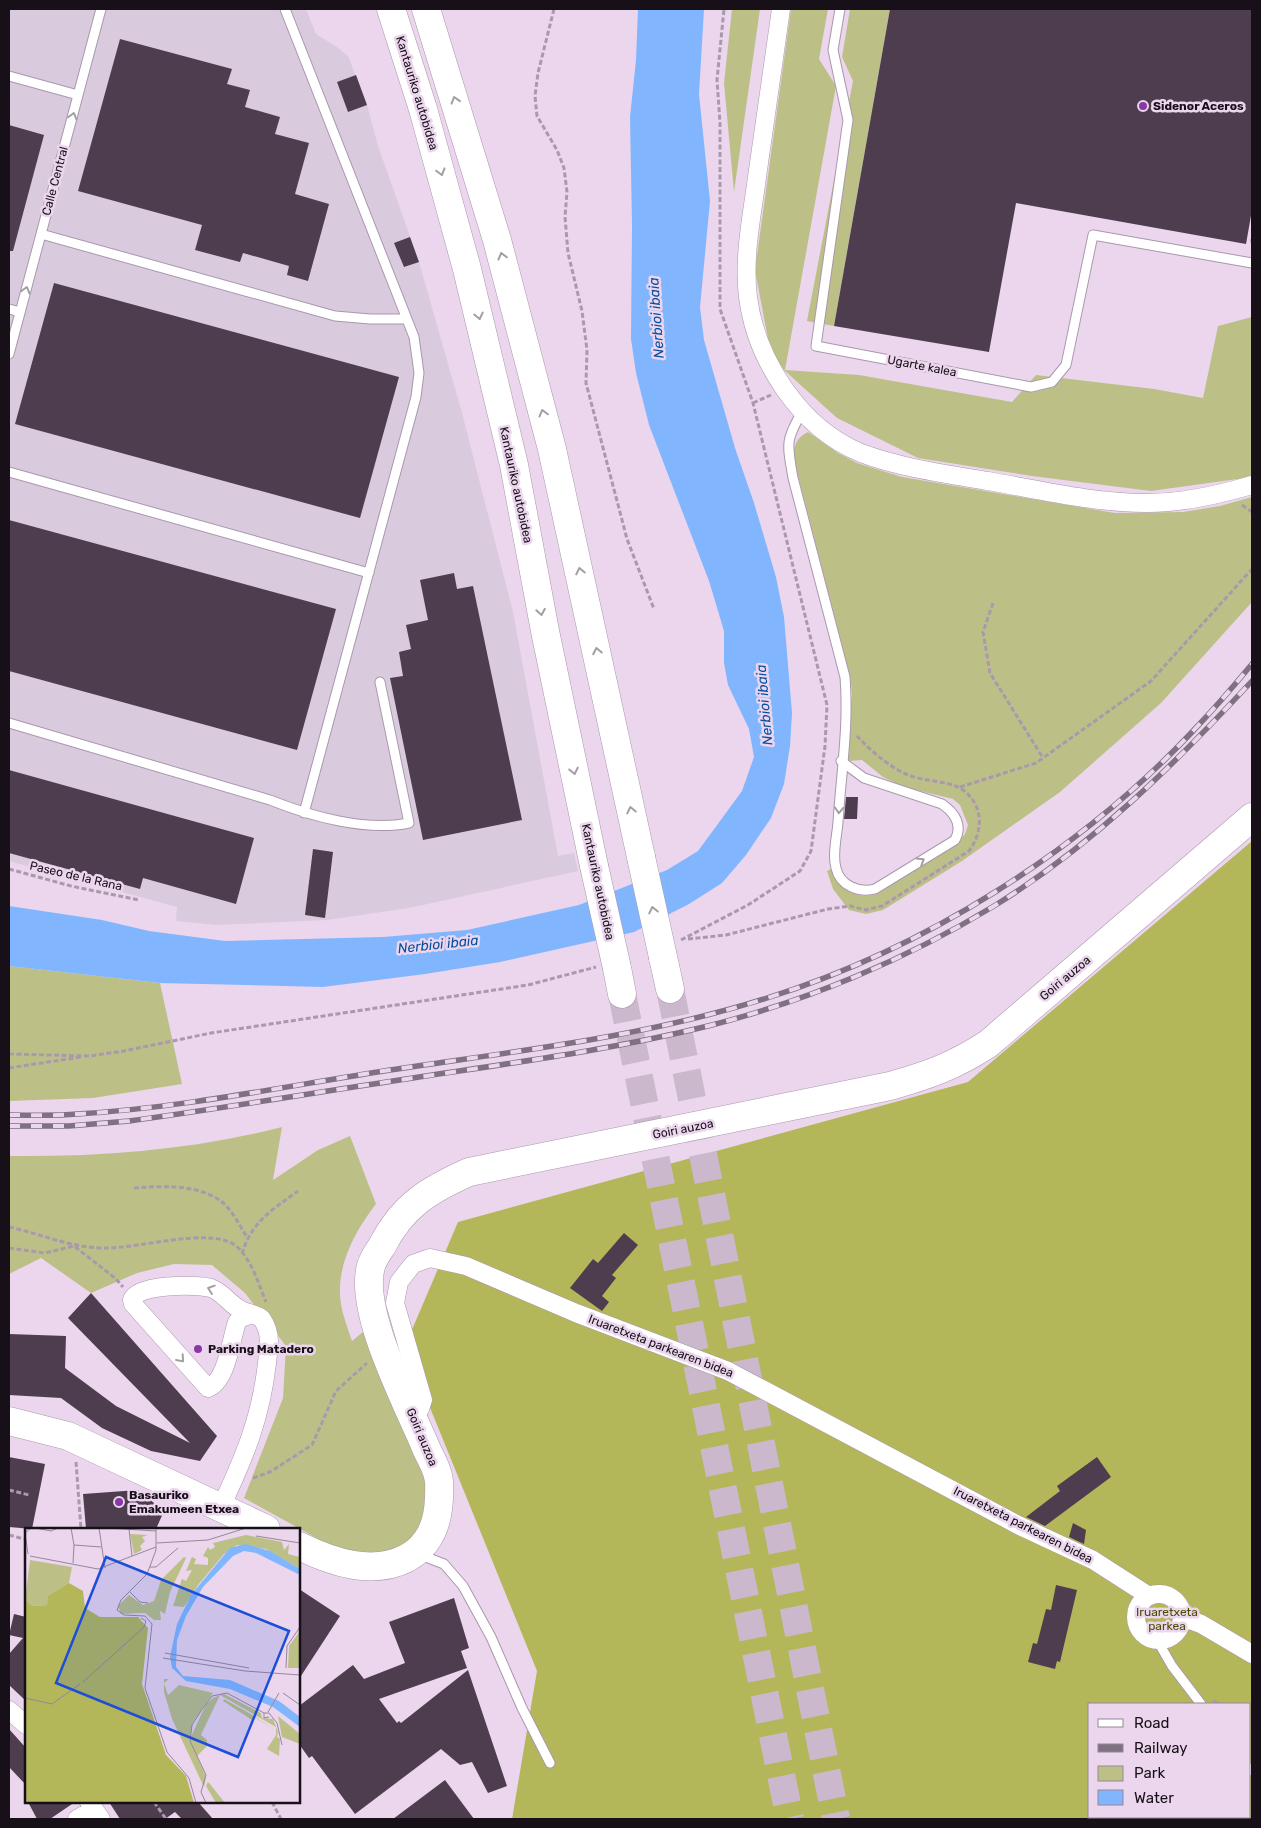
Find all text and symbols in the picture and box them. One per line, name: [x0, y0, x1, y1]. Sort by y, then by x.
street label: Kantauriko autobidea: [393, 34, 441, 152]
one-way arrow: [451, 97, 461, 105]
place label: Sidenor Aceros: [1153, 99, 1244, 113]
marker: Sidenor Aceros: [1137, 100, 1149, 112]
one-way arrow: [67, 113, 77, 121]
street label: Calle Central: [39, 145, 71, 217]
one-way arrow: [435, 168, 445, 176]
one-way arrow: [497, 253, 507, 261]
water label: Nerbioi ibaia: [645, 277, 668, 359]
one-way arrow: [20, 286, 30, 295]
one-way arrow: [473, 312, 484, 321]
street label: Ugarte kalea: [886, 352, 958, 380]
one-way arrow: [538, 409, 549, 418]
street label: Kantauriko autobidea: [497, 426, 535, 544]
one-way arrow: [576, 567, 586, 576]
one-way arrow: [536, 608, 546, 616]
one-way arrow: [592, 647, 603, 655]
water label: Nerbioi ibaia: [752, 664, 777, 746]
one-way arrow: [568, 767, 579, 776]
one-way arrow: [626, 805, 637, 814]
one-way arrow: [833, 806, 844, 814]
street label: Kantauriko autobidea: [579, 823, 617, 941]
one-way arrow: [916, 857, 925, 867]
street label: Paseo de la Rana: [28, 859, 124, 893]
one-way arrow: [648, 905, 658, 914]
water label: Nerbioi ibaia: [397, 932, 479, 957]
street label: Goiri auzoa: [1037, 953, 1093, 1003]
street label: Goiri auzoa: [651, 1116, 715, 1142]
one-way arrow: [208, 1285, 216, 1295]
street label: Iruaretxeta parkearen bidea: [587, 1312, 735, 1380]
place label: Parking Matadero: [208, 1342, 314, 1356]
marker: Parking Matadero: [192, 1343, 204, 1355]
one-way arrow: [175, 1354, 184, 1363]
street label: Goiri auzoa: [403, 1406, 441, 1468]
street label: Iruaretxeta parkearen bidea: [951, 1484, 1095, 1566]
place label: Basauriko Emakumeen Etxea: [129, 1488, 239, 1516]
marker: Basauriko Emakumeen Etxea: [113, 1496, 125, 1508]
inset map: [25, 1528, 300, 1803]
park label: Iruaretxeta parkea: [1136, 1605, 1198, 1633]
legend: [1088, 1703, 1251, 1818]
text: Road: [1134, 1714, 1170, 1732]
text: Railway: [1134, 1739, 1188, 1757]
text: Park: [1134, 1764, 1165, 1782]
text: Water: [1134, 1789, 1174, 1807]

